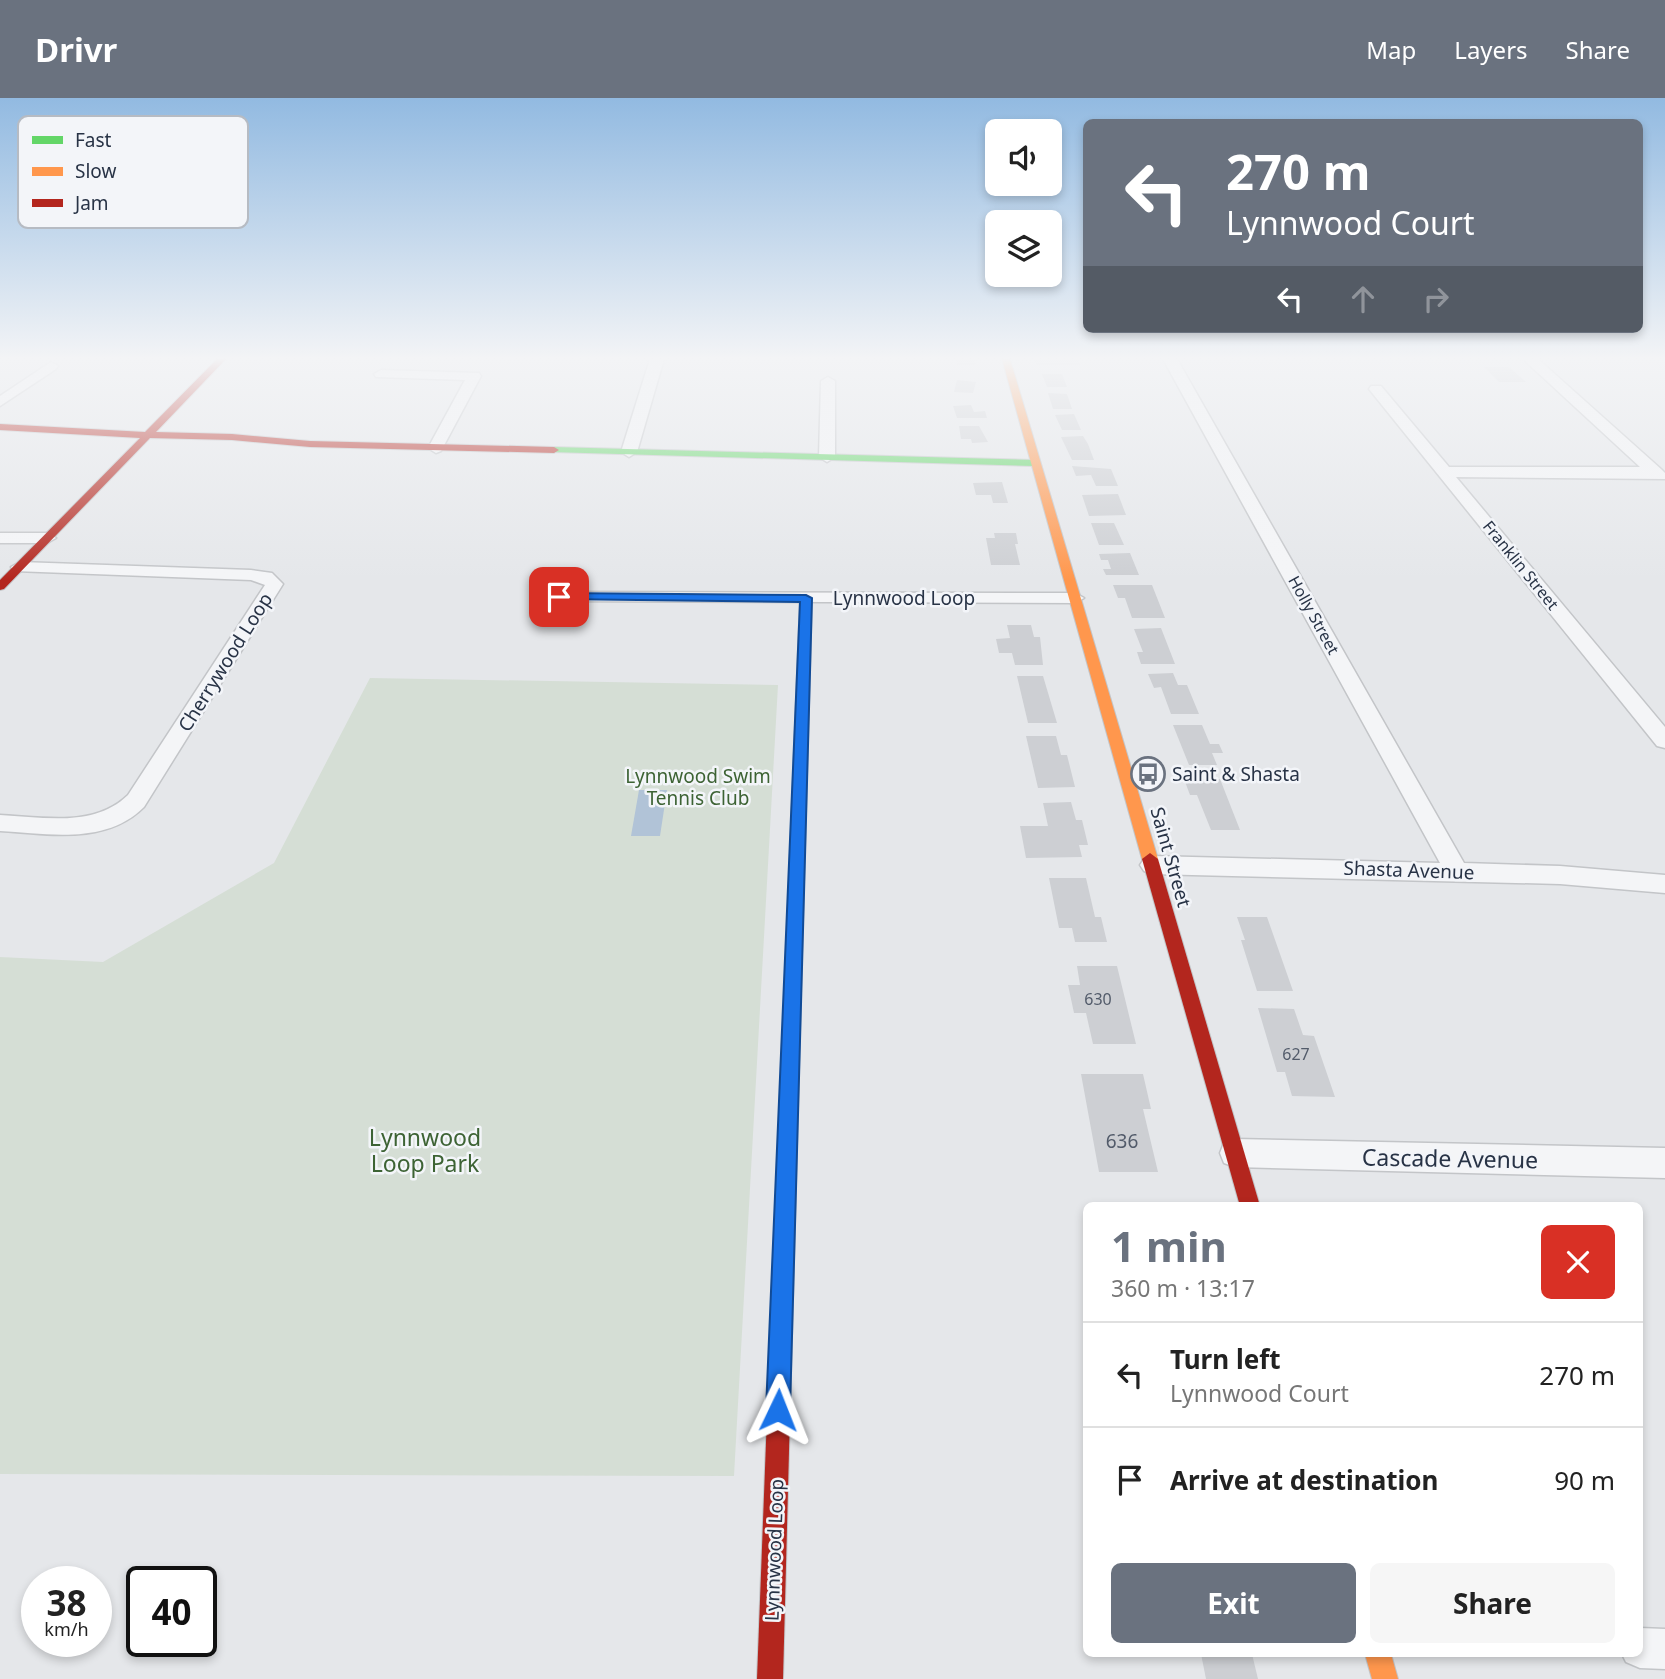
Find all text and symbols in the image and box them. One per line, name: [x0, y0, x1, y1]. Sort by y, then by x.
text: Drivr: [35, 27, 117, 72]
text: Map: [1366, 33, 1416, 66]
text: Layers: [1454, 33, 1528, 66]
text: Share: [1566, 33, 1630, 66]
legend: [18, 116, 248, 228]
map controls: [985, 119, 1062, 287]
button: sound: [985, 119, 1062, 196]
text: Fast: [75, 127, 112, 153]
text: 270 m: [1226, 138, 1371, 204]
icon: left: [1111, 147, 1202, 238]
text: Slow: [75, 158, 116, 184]
text: Jam: [73, 190, 109, 216]
text: Lynnwood Court: [1226, 201, 1475, 244]
button: layers: [985, 210, 1062, 287]
icon: left: [1271, 280, 1309, 318]
icon: ahead: [1344, 280, 1382, 318]
icon: right: [1417, 280, 1455, 318]
street label: Franklin Street: [1478, 516, 1564, 614]
pin: [529, 567, 589, 627]
street label: Holly Street: [1283, 572, 1345, 658]
icon: arrive: [540, 578, 578, 616]
street label: Lynnwood Loop: [833, 585, 975, 611]
street label: Cherrywood Loop: [172, 588, 278, 736]
bus stop icon: Saint & Shasta: [1129, 755, 1167, 793]
place label: Saint & Shasta: [1172, 761, 1300, 787]
park label: Lynnwood Swim Tennis Club: [625, 763, 771, 811]
street label: Saint Street: [1144, 804, 1198, 910]
street label: Shasta Avenue: [1343, 855, 1475, 885]
house number: 630: [1084, 988, 1112, 1010]
house number: 627: [1282, 1043, 1310, 1065]
park label: Lynnwood Loop Park: [369, 1121, 481, 1179]
house number: 636: [1106, 1128, 1138, 1154]
street label: Cascade Avenue: [1362, 1140, 1538, 1176]
text: 1 min: [1111, 1217, 1227, 1274]
button: close: [1541, 1225, 1615, 1299]
text: 360 m · 13:17: [1111, 1272, 1255, 1304]
text: Turn left: [1170, 1341, 1281, 1377]
icon: left: [1111, 1356, 1149, 1394]
text: 270 m: [1539, 1357, 1615, 1393]
position arrow: [741, 1373, 815, 1447]
text: Lynnwood Court: [1170, 1377, 1349, 1409]
icon: arrive: [1111, 1461, 1149, 1499]
text: Arrive at destination: [1170, 1462, 1439, 1498]
text: 90 m: [1554, 1462, 1615, 1498]
street label: Lynnwood Loop: [759, 1478, 789, 1622]
button: Exit: [1111, 1563, 1356, 1643]
button: Share: [1370, 1563, 1615, 1643]
speed limit sign: 40: [126, 1566, 217, 1657]
text: 38: [46, 1579, 87, 1626]
text: km/h: [44, 1617, 89, 1641]

